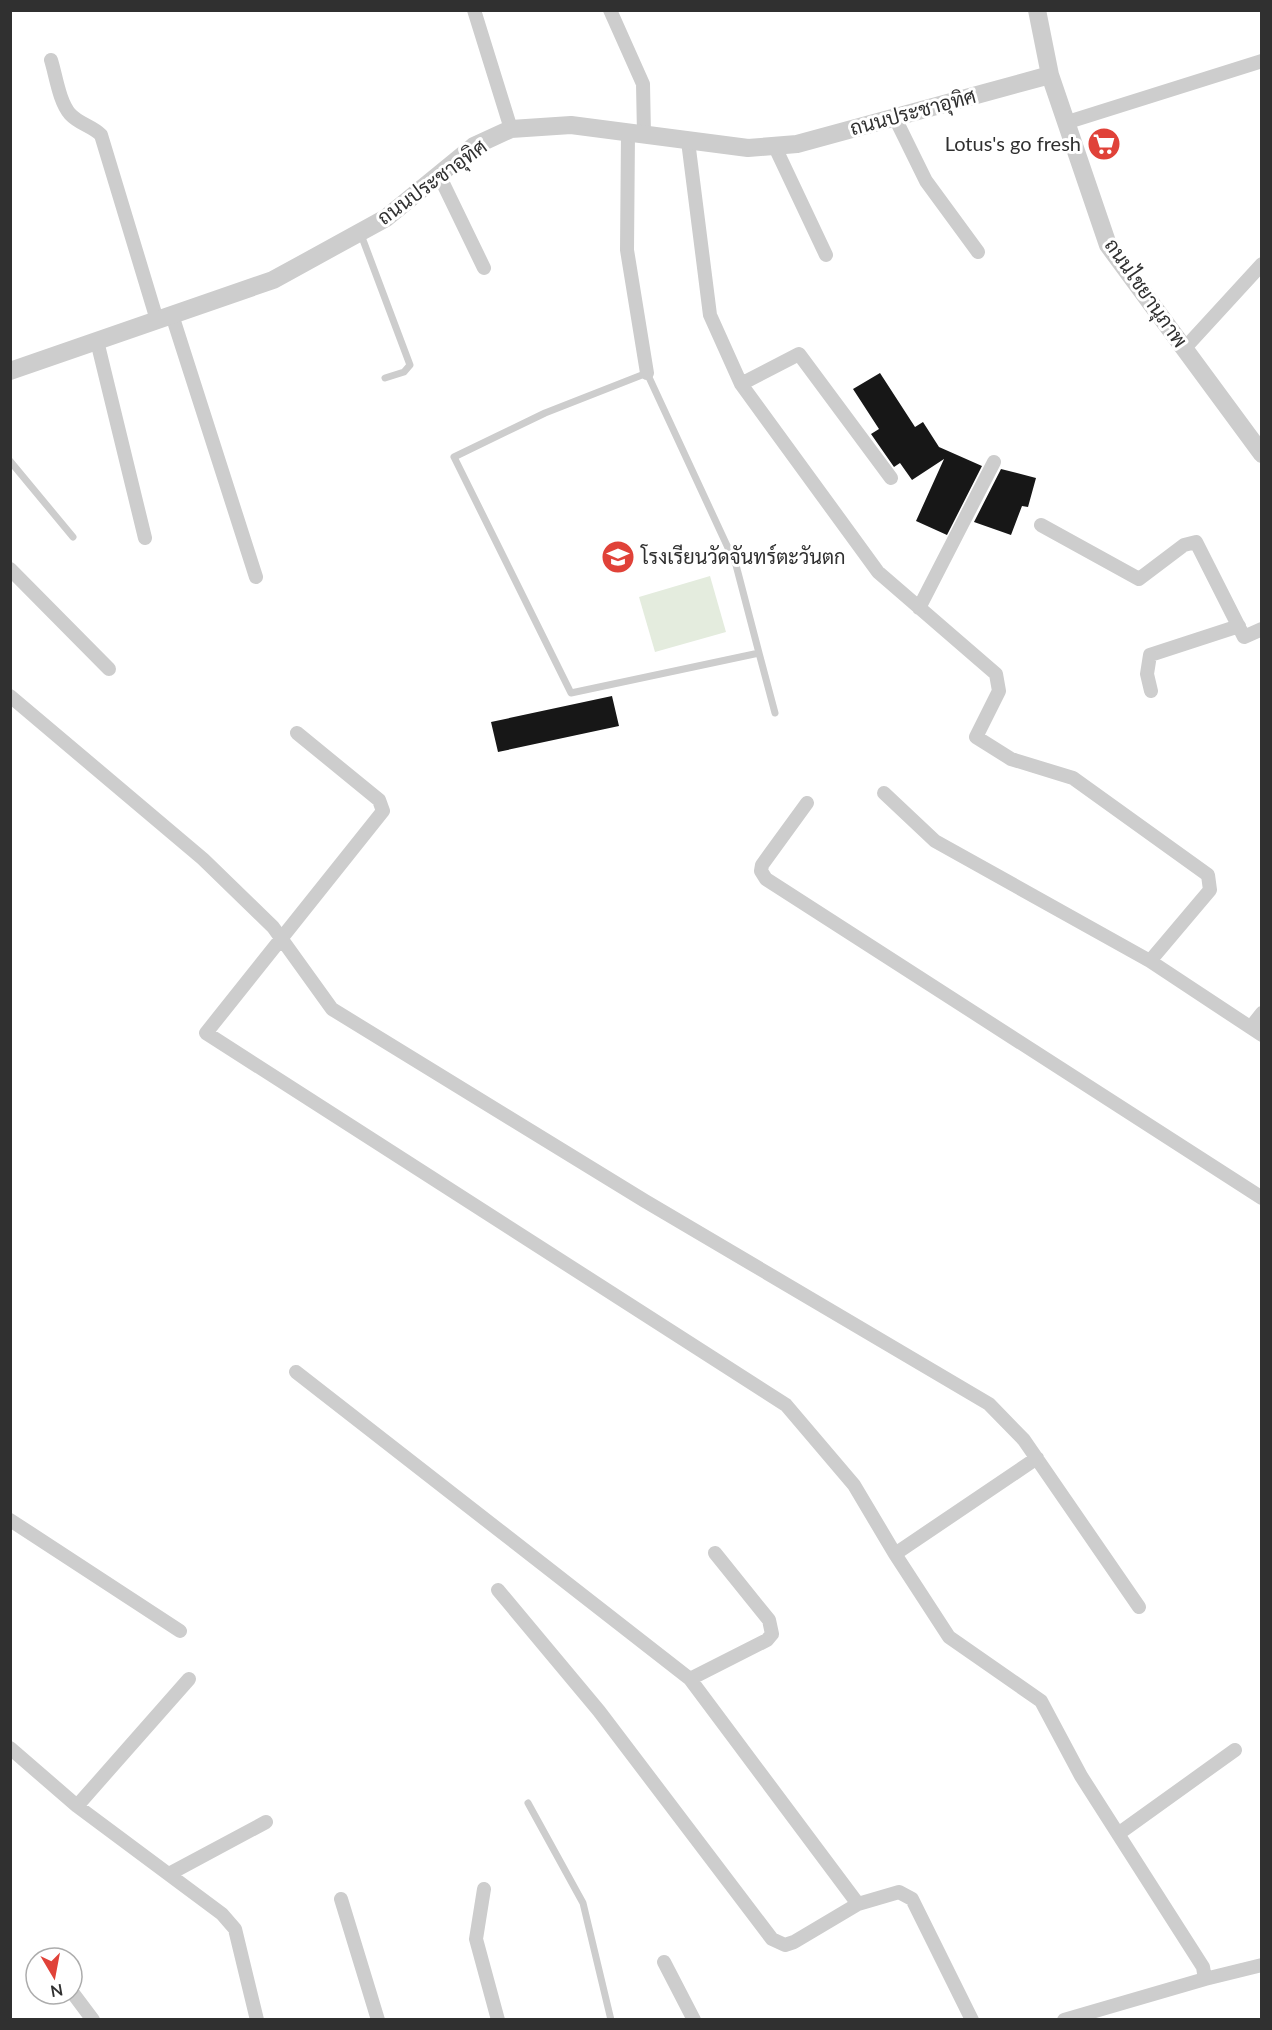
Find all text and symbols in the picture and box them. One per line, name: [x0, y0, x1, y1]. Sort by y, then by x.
street label: ถนนประชาอุทิศ: [847, 83, 979, 142]
supermarket icon: Lotus's go fresh: [1086, 126, 1122, 162]
place label: Lotus's go fresh: [945, 131, 1081, 155]
street label: ถนนประชาอุทิศ: [372, 133, 493, 231]
street label: ถนนไชยานุภาพ: [1098, 233, 1193, 353]
school or university icon: โรงเรียนวัดจันทร์ตะวันตก: [600, 539, 636, 575]
place label: โรงเรียนวัดจันทร์ตะวันตก: [640, 543, 846, 568]
north arrow: [24, 1946, 84, 2006]
text: N: [49, 1981, 64, 2002]

